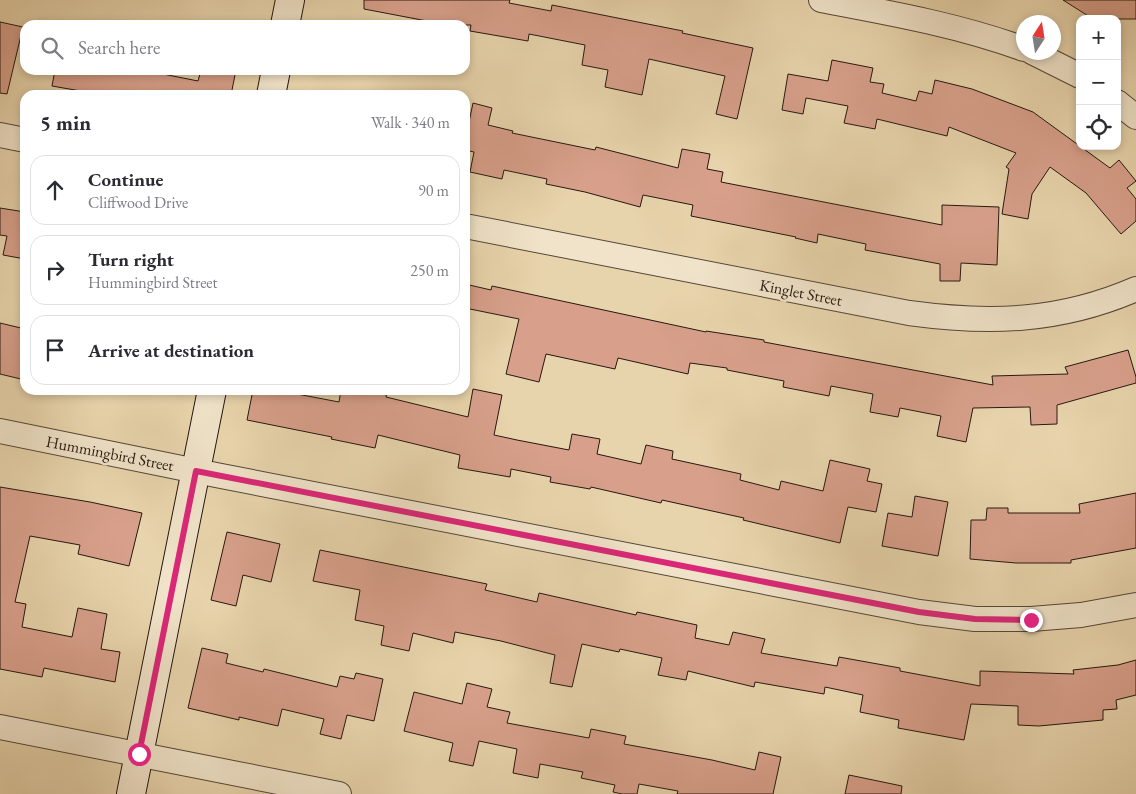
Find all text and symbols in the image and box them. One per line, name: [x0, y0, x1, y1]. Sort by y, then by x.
north arrow: [1016, 15, 1061, 60]
map controls: [1076, 15, 1121, 150]
button: +: [1076, 15, 1121, 60]
search box: [20, 20, 470, 75]
icon: search: [38, 34, 66, 62]
text: Search here: [78, 35, 160, 60]
button: −: [1076, 60, 1121, 105]
button: locate: [1076, 105, 1121, 150]
text: 5 min: [40, 109, 91, 136]
text: Walk · 340 m: [371, 112, 450, 133]
text: Continue: [88, 167, 163, 192]
icon: ahead: [41, 176, 69, 204]
text: 90 m: [418, 180, 449, 201]
text: Cliffwood Drive: [88, 192, 188, 213]
text: Turn right: [88, 247, 174, 272]
icon: right: [41, 256, 69, 284]
text: 250 m: [410, 260, 449, 281]
text: Hummingbird Street: [88, 272, 218, 293]
street label: Kinglet Street: [758, 274, 844, 311]
icon: arrive: [41, 336, 69, 364]
text: Arrive at destination: [88, 338, 254, 363]
street label: Hummingbird Street: [44, 431, 176, 476]
route end: [1020, 609, 1043, 632]
route start: [128, 743, 151, 766]

